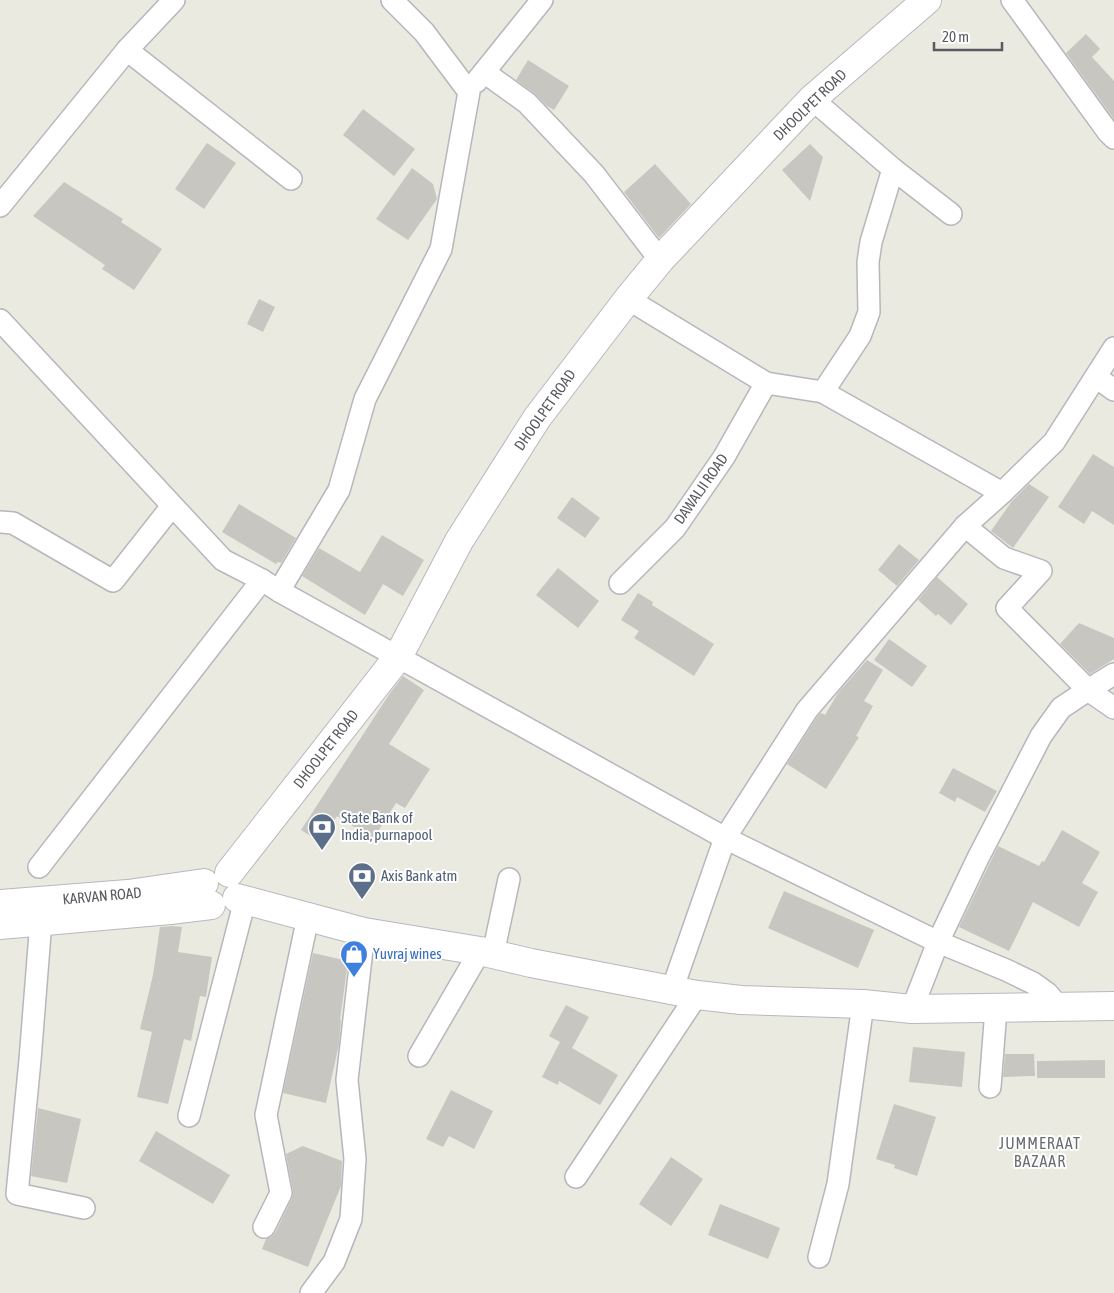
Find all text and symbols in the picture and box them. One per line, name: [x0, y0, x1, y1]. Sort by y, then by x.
scale bar: [934, 20, 1002, 52]
text: 20 m: [942, 28, 969, 45]
street label: DHOOLPET ROAD: [770, 66, 850, 144]
street label: DHOOLPET ROAD: [510, 366, 579, 453]
street label: DAWALJI ROAD: [670, 450, 731, 527]
street label: DHOOLPET ROAD: [290, 706, 361, 791]
place label: State Bank of India, purnapool: [341, 809, 433, 843]
bank icon: State Bank of India, purnapool: [307, 812, 337, 851]
bank icon: Axis Bank atm: [347, 861, 377, 900]
place label: Axis Bank atm: [381, 867, 457, 884]
street label: KARVAN ROAD: [62, 884, 142, 907]
shop icon: Yuvraj wines: [339, 939, 369, 978]
place label: Yuvraj wines: [373, 945, 442, 962]
district label: JUMMERAAT BAZAAR: [999, 1134, 1081, 1170]

